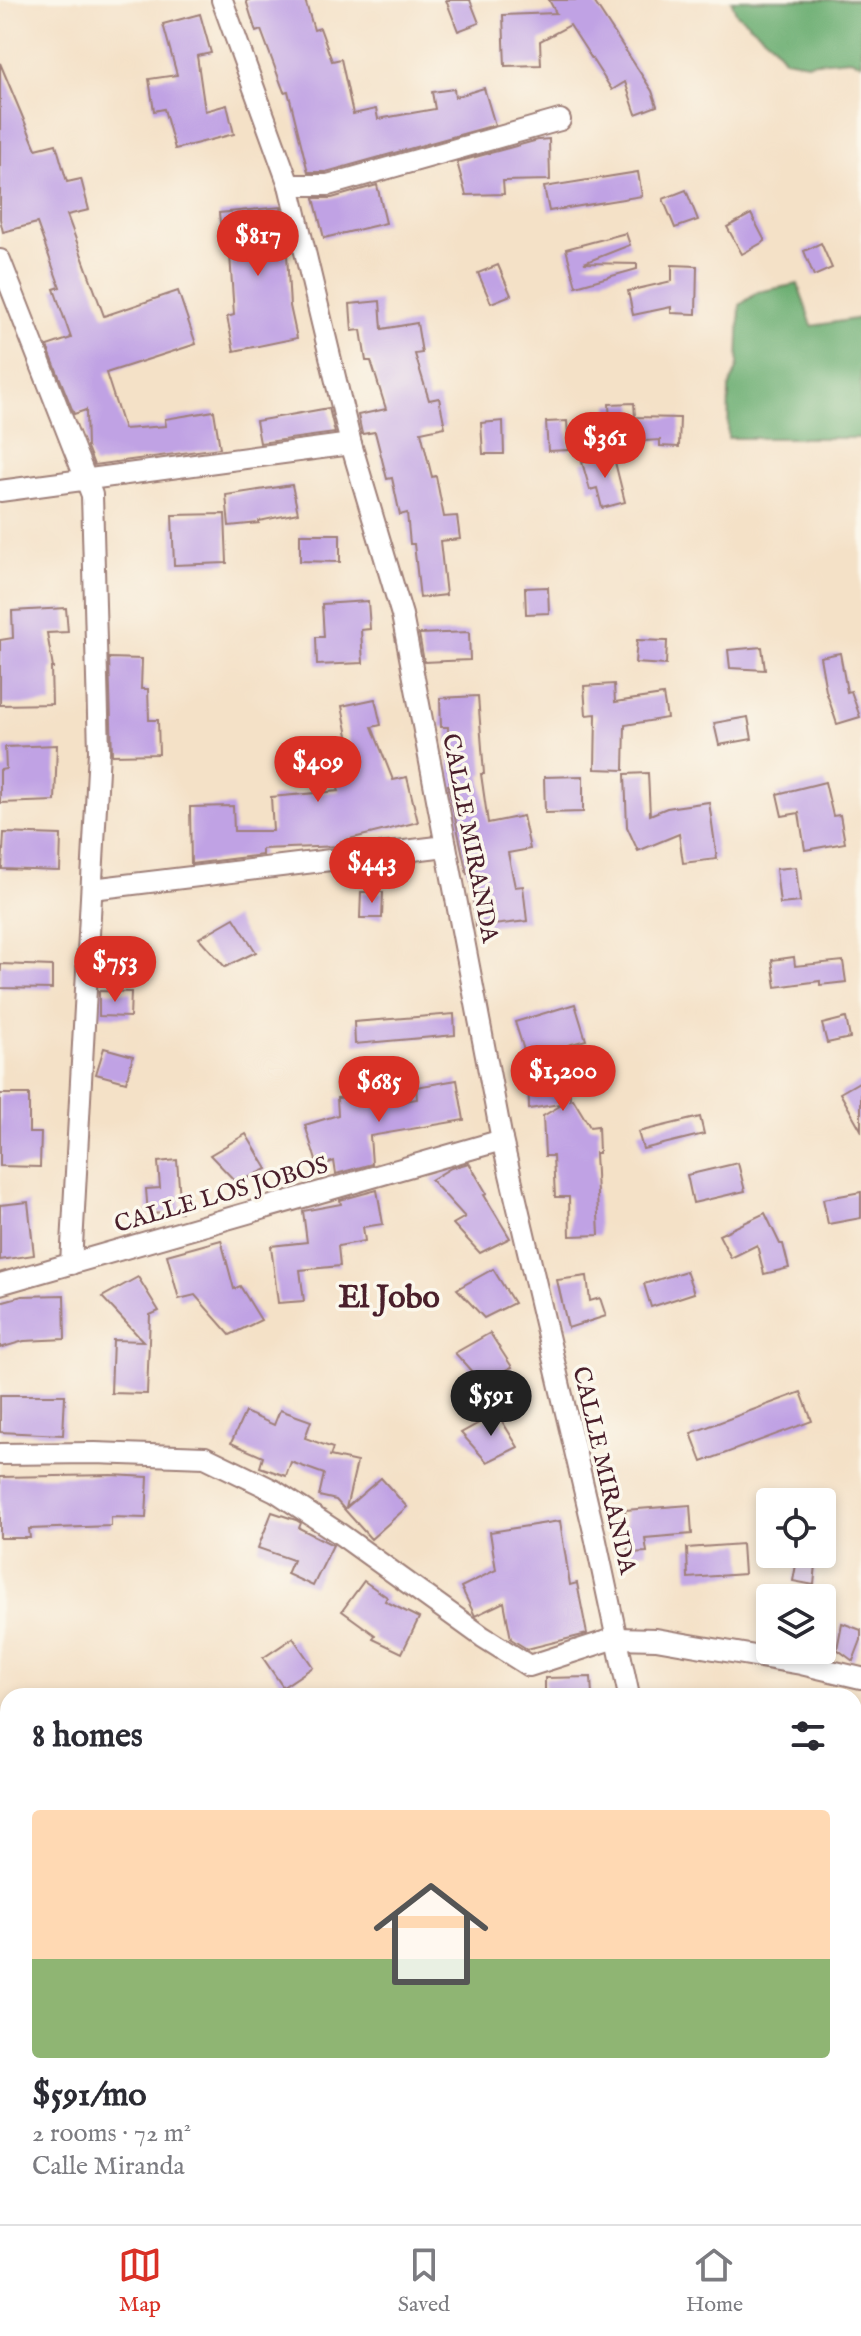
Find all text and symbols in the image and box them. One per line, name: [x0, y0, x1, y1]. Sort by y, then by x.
pin: $817: [211, 210, 305, 278]
text: $817: [235, 219, 281, 252]
pin: $361: [558, 412, 652, 480]
text: $361: [583, 421, 627, 454]
street label: CALLE MIRANDA: [434, 731, 505, 946]
pin: $409: [271, 736, 365, 804]
text: $409: [292, 745, 344, 778]
pin: $443: [325, 837, 419, 905]
text: $443: [347, 846, 397, 879]
pin: $753: [68, 936, 162, 1004]
text: $753: [92, 945, 138, 978]
pin: $1,200: [498, 1045, 628, 1113]
text: $1,200: [529, 1054, 597, 1087]
pin: $685: [332, 1056, 426, 1124]
text: $685: [357, 1065, 401, 1098]
street label: CALLE LOS JOBOS: [111, 1150, 332, 1241]
district label: El Jobo: [338, 1278, 440, 1319]
street label: CALLE MIRANDA: [565, 1363, 643, 1578]
pin: $591: [444, 1370, 538, 1438]
text: $591: [469, 1379, 513, 1412]
map controls: [756, 1488, 836, 1664]
button: locate: [756, 1488, 836, 1568]
button: layers: [756, 1584, 836, 1664]
icon: filters: [786, 1714, 830, 1758]
text: 8 homes: [32, 1715, 143, 1758]
icon: home: [359, 1862, 503, 2006]
text: $591/mo: [32, 2074, 147, 2117]
text: 2 rooms · 72 m²: [32, 2117, 191, 2150]
text: Calle Miranda: [32, 2150, 185, 2183]
tab: Map: [118, 2243, 162, 2319]
tab: Saved: [398, 2243, 450, 2319]
tab: Home: [686, 2243, 743, 2319]

